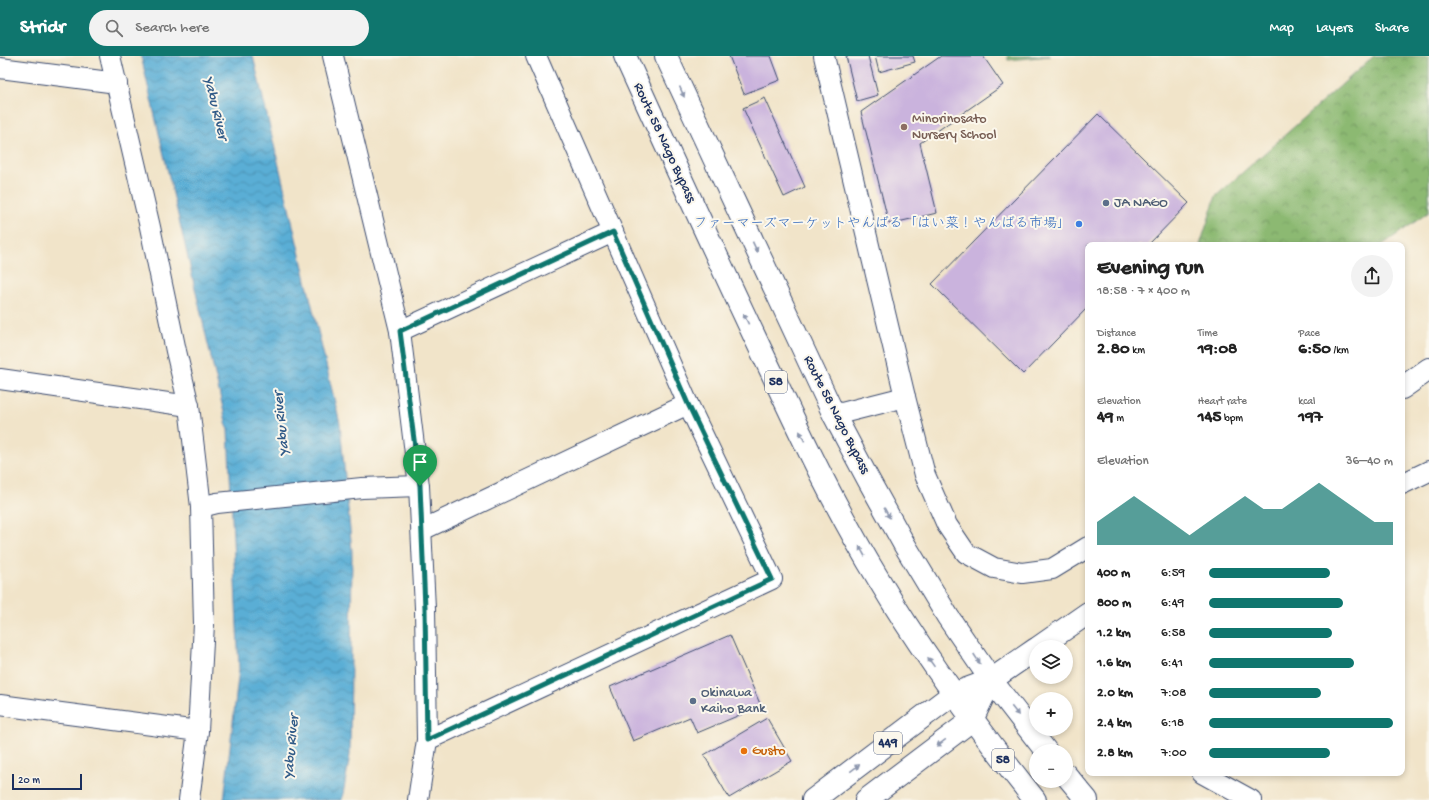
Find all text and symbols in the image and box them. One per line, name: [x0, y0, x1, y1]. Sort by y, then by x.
search box: [89, 10, 369, 46]
text: Stridr: [20, 17, 65, 40]
icon: search: [103, 17, 125, 39]
text: Search here: [135, 19, 209, 37]
text: Map: [1270, 20, 1294, 37]
text: Layers: [1316, 20, 1353, 37]
text: Share: [1375, 20, 1409, 37]
water label: Yabu River: [198, 74, 232, 144]
street label: Route 58 Nago Bypass: [629, 80, 700, 206]
one-way arrow: [679, 86, 685, 97]
place label: Minorinosato Nursery School: [912, 111, 997, 144]
marker: Minorinosato Nursery School: [899, 122, 909, 132]
place label: JA NAGO: [1114, 195, 1168, 212]
marker: JA NAGO: [1101, 198, 1111, 208]
place label: ファーマーズマーケットやんばる「はい菜！やんばる市場」: [694, 216, 1071, 233]
marker: ファーマーズマーケットやんばる「はい菜！やんばる市場」: [1074, 219, 1084, 229]
one-way arrow: [752, 242, 758, 253]
button: share: [1351, 255, 1393, 297]
text: Evening run: [1097, 256, 1204, 282]
text: 18:58 · 7 × 400 m: [1097, 284, 1190, 299]
one-way arrow: [743, 313, 749, 325]
text: Distance: [1097, 328, 1136, 340]
text: Time: [1198, 328, 1218, 340]
text: Pace: [1298, 328, 1320, 340]
text: 2.80: [1097, 340, 1130, 360]
text: 19:08: [1198, 340, 1237, 360]
text: 6:50: [1298, 340, 1331, 360]
text: km: [1130, 345, 1145, 357]
text: /km: [1331, 345, 1349, 357]
street label: Route 58 Nago Bypass: [799, 353, 874, 478]
road number: 58: [765, 371, 787, 393]
water label: Yabu River: [269, 388, 294, 457]
text: Elevation: [1097, 396, 1141, 408]
text: Heart rate: [1198, 396, 1247, 408]
text: kcal: [1298, 396, 1316, 408]
text: 49: [1097, 408, 1114, 428]
text: 145: [1198, 408, 1222, 428]
text: 197: [1298, 408, 1323, 428]
text: m: [1114, 413, 1124, 425]
text: bpm: [1222, 413, 1243, 425]
one-way arrow: [799, 431, 805, 442]
pin: [403, 445, 437, 486]
icon: arrive: [409, 451, 431, 473]
text: Elevation: [1097, 454, 1149, 469]
text: 36–40 m: [1346, 454, 1393, 469]
one-way arrow: [883, 507, 890, 519]
one-way arrow: [859, 545, 866, 557]
text: 400 m: [1097, 566, 1130, 581]
text: 6:59: [1161, 566, 1185, 581]
text: 800 m: [1097, 596, 1131, 611]
text: 6:49: [1161, 596, 1184, 611]
text: 1.2 km: [1097, 626, 1131, 641]
text: 6:58: [1161, 626, 1186, 641]
map controls: [1029, 640, 1073, 788]
button: layers: [1029, 640, 1073, 684]
one-way arrow: [973, 654, 981, 665]
one-way arrow: [927, 656, 935, 667]
text: 1.6 km: [1097, 656, 1131, 671]
text: 6:41: [1161, 656, 1183, 671]
place label: Okinawa Kaiho Bank: [701, 685, 767, 718]
text: 2.0 km: [1097, 686, 1133, 701]
text: 7:08: [1161, 686, 1186, 701]
button: +: [1029, 692, 1073, 736]
marker: Okinawa Kaiho Bank: [688, 696, 698, 706]
one-way arrow: [1010, 706, 1019, 717]
water label: Yabu River: [280, 711, 304, 780]
text: 2.4 km: [1097, 716, 1132, 731]
text: 6:18: [1161, 716, 1184, 731]
road number: 449: [874, 732, 902, 754]
one-way arrow: [935, 738, 946, 747]
place label: Gusto: [752, 743, 786, 760]
button: −: [1029, 744, 1073, 788]
marker: Gusto: [739, 746, 749, 756]
text: 2.8 km: [1097, 746, 1133, 761]
text: 7:00: [1161, 746, 1187, 761]
road number: 58: [992, 749, 1014, 771]
one-way arrow: [849, 764, 860, 772]
scale bar: [12, 772, 82, 791]
text: 20 m: [18, 775, 40, 787]

